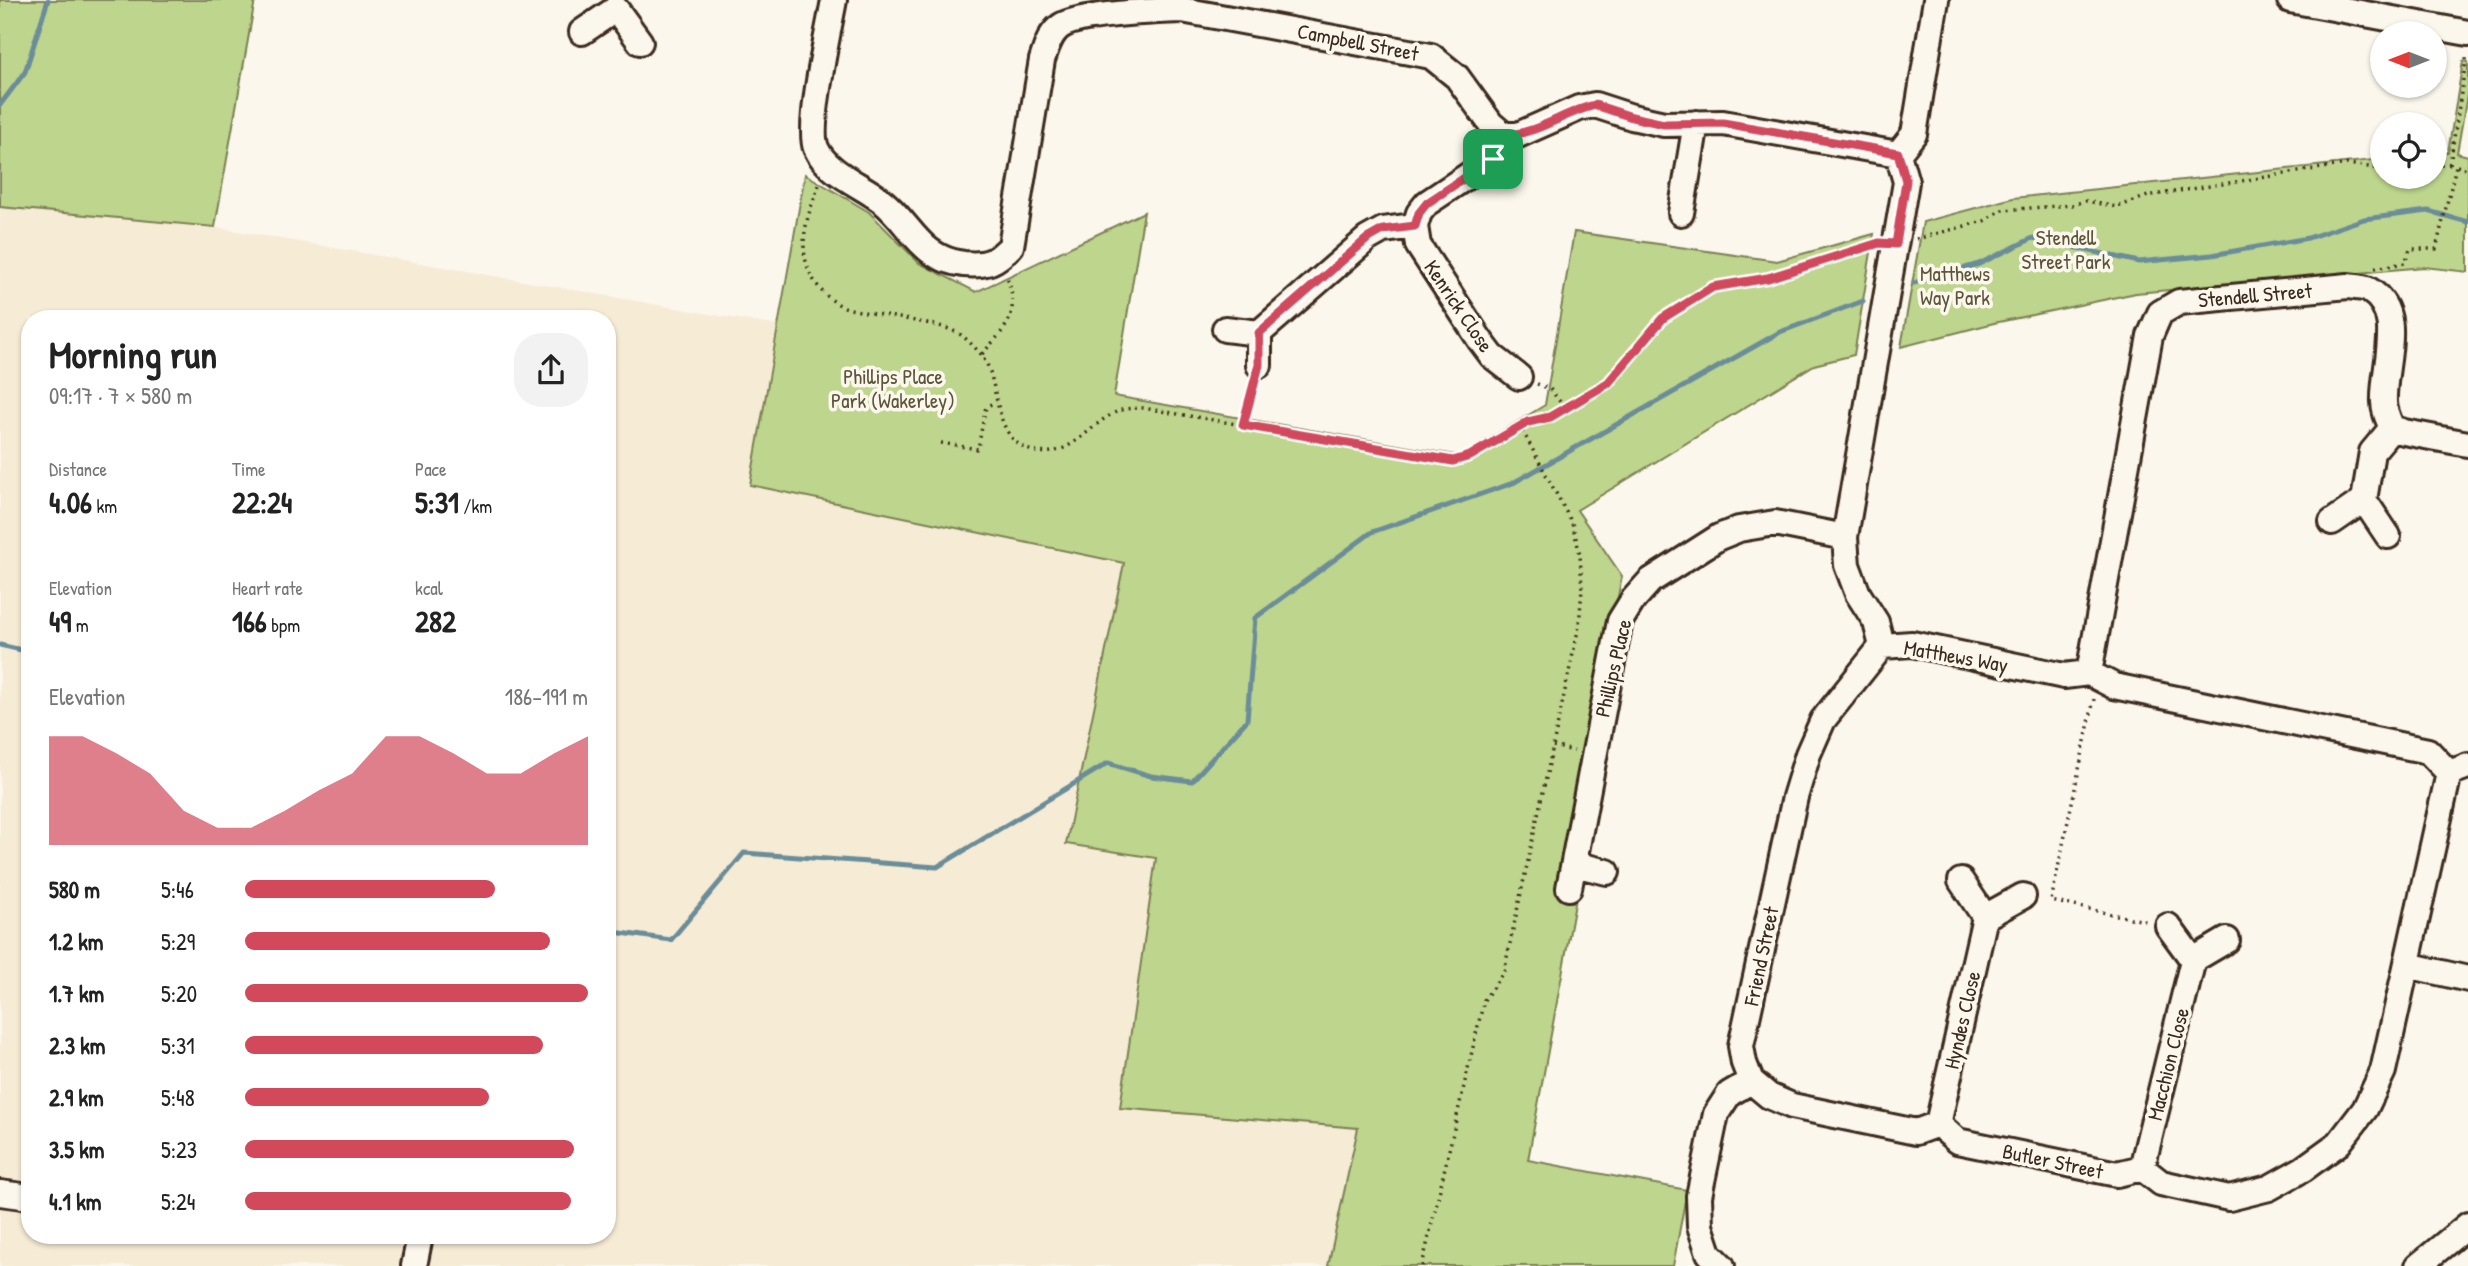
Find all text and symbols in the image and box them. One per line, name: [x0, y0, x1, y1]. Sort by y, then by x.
street label: Campbell Street: [1295, 16, 1422, 68]
north arrow: [2370, 21, 2446, 98]
map controls: [2370, 21, 2447, 189]
button: locate: [2370, 112, 2447, 189]
pin: [1463, 129, 1523, 189]
icon: arrive: [1474, 140, 1512, 178]
park label: Stendell Street Park: [2022, 223, 2111, 276]
street label: Kenrick Close: [1418, 254, 1500, 358]
park label: Matthews Way Park: [1920, 259, 1990, 312]
street label: Stendell Street: [2197, 276, 2314, 314]
text: Morning run: [49, 328, 217, 380]
button: share: [514, 333, 588, 407]
park label: Phillips Place Park (Wakerley): [831, 362, 955, 415]
text: 09:17 · 7 × 580 m: [49, 380, 192, 411]
text: Distance: [49, 456, 107, 482]
text: Time: [232, 456, 266, 482]
text: Pace: [415, 456, 447, 482]
text: 4.06: [49, 482, 92, 522]
text: 22:24: [232, 482, 292, 522]
text: 5:31: [415, 482, 459, 522]
text: km: [92, 493, 117, 519]
text: /km: [459, 493, 492, 519]
text: Elevation: [49, 575, 112, 601]
text: Heart rate: [232, 575, 303, 601]
text: kcal: [415, 575, 443, 601]
text: 49: [49, 601, 71, 641]
text: 166: [232, 601, 267, 641]
text: 282: [415, 601, 456, 641]
text: m: [71, 612, 89, 638]
text: bpm: [267, 612, 300, 638]
street label: Phillips Place: [1588, 616, 1638, 720]
street label: Matthews Way: [1902, 633, 2010, 679]
text: Elevation: [49, 681, 125, 712]
text: 186–191 m: [505, 681, 588, 712]
text: 580 m: [49, 874, 100, 905]
text: 5:46: [161, 874, 194, 905]
street label: Friend Street: [1736, 903, 1786, 1009]
text: 1.2 km: [49, 926, 104, 957]
text: 5:29: [161, 926, 195, 957]
street label: Hyndes Close: [1937, 968, 1987, 1072]
text: 1.7 km: [49, 978, 104, 1009]
text: 5:20: [161, 978, 197, 1009]
street label: Macchion Close: [2140, 1005, 2196, 1123]
text: 2.3 km: [49, 1030, 105, 1061]
text: 5:31: [161, 1030, 195, 1061]
text: 2.9 km: [49, 1082, 104, 1113]
text: 5:48: [161, 1082, 195, 1113]
text: 3.5 km: [49, 1134, 104, 1165]
text: 5:23: [161, 1134, 197, 1165]
street label: Butler Street: [2000, 1136, 2107, 1186]
text: 4.1 km: [49, 1186, 101, 1217]
text: 5:24: [161, 1186, 195, 1217]

